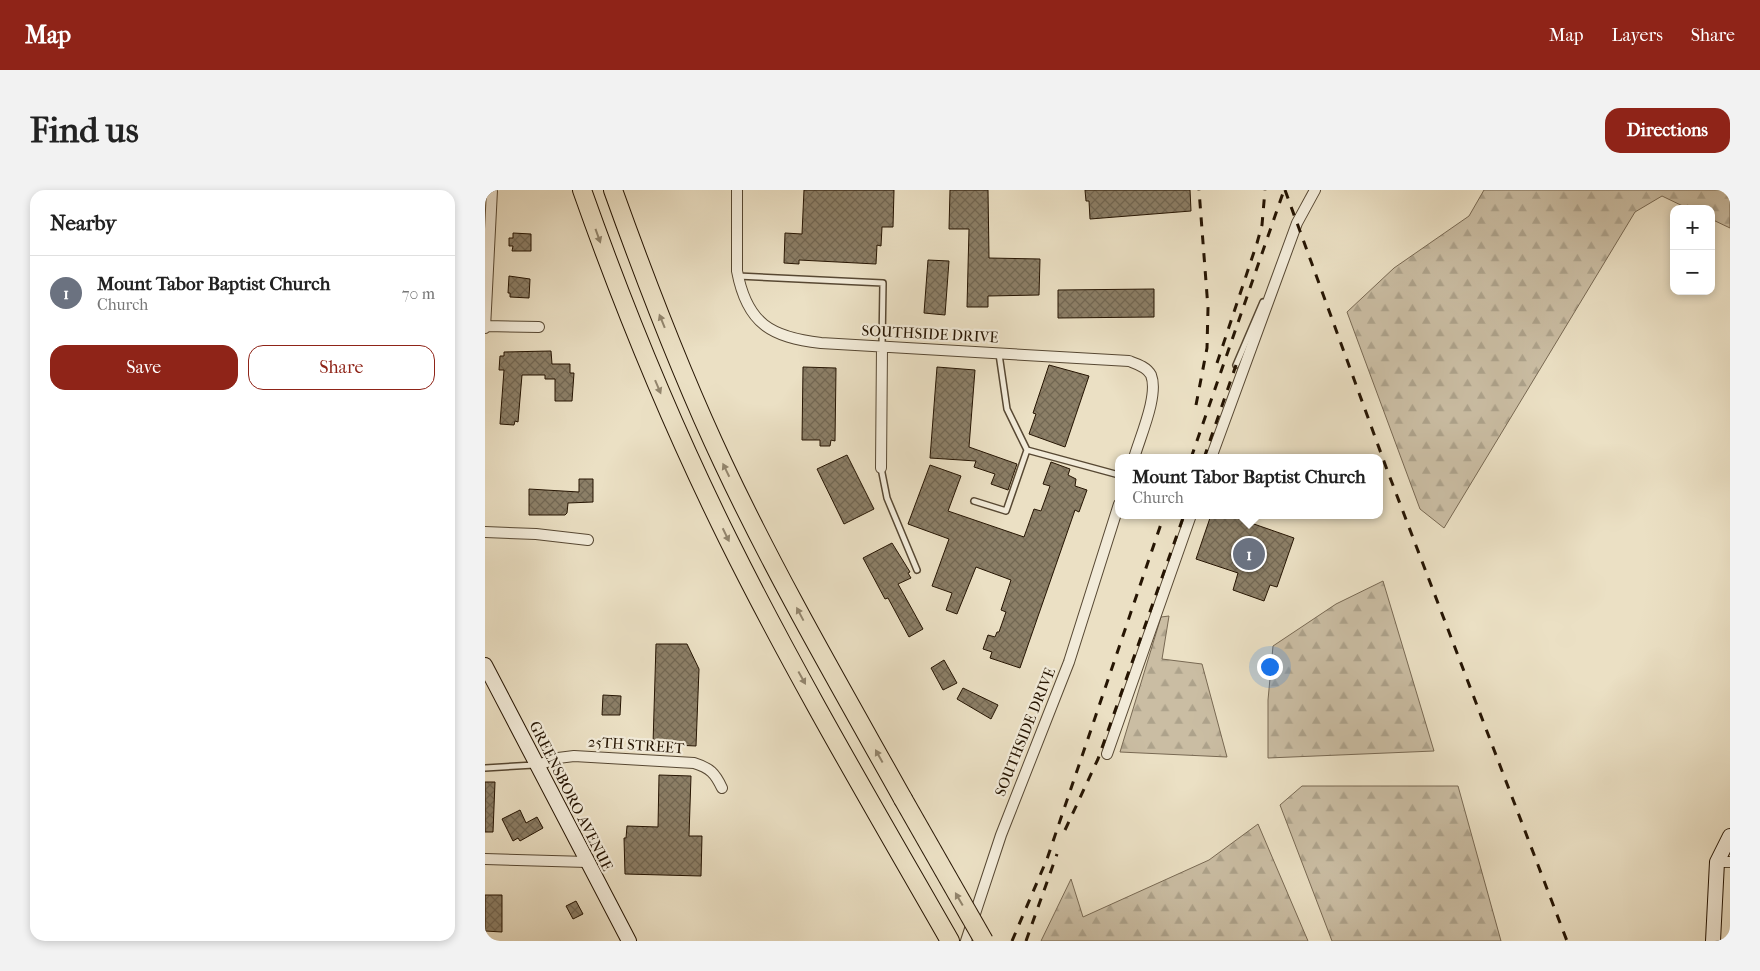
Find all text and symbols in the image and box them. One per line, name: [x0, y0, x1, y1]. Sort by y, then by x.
text: Map: [25, 21, 71, 49]
text: Map: [1549, 25, 1583, 46]
text: Layers: [1611, 25, 1663, 46]
text: Share: [1691, 25, 1735, 46]
button: Directions: [1605, 108, 1730, 153]
text: Find us: [30, 110, 139, 151]
map controls: [1670, 205, 1715, 295]
button: +: [1670, 205, 1715, 250]
text: Nearby: [50, 211, 116, 235]
one-way arrow: [594, 229, 602, 244]
button: −: [1670, 250, 1715, 295]
text: Mount Tabor Baptist Church: [97, 273, 330, 295]
text: 1: [63, 284, 69, 303]
text: 70 m: [402, 284, 435, 303]
text: Church: [97, 295, 148, 314]
one-way arrow: [657, 313, 665, 328]
street label: SOUTHSIDE DRIVE: [861, 321, 999, 347]
button: Save: [50, 345, 238, 390]
button: Share: [248, 345, 435, 390]
one-way arrow: [654, 380, 662, 394]
popup: [1115, 454, 1383, 519]
one-way arrow: [722, 462, 730, 477]
text: Mount Tabor Baptist Church: [1132, 466, 1366, 488]
text: Church: [1132, 488, 1184, 507]
one-way arrow: [722, 528, 730, 542]
pin: 1: [1233, 535, 1265, 573]
one-way arrow: [796, 607, 804, 622]
your location: [1257, 654, 1283, 680]
street label: SOUTHSIDE DRIVE: [991, 665, 1059, 799]
one-way arrow: [797, 672, 806, 685]
street label: GREENSBORO AVENUE: [525, 718, 617, 874]
street label: 25TH STREET: [587, 733, 686, 757]
one-way arrow: [875, 749, 883, 764]
one-way arrow: [955, 892, 964, 905]

